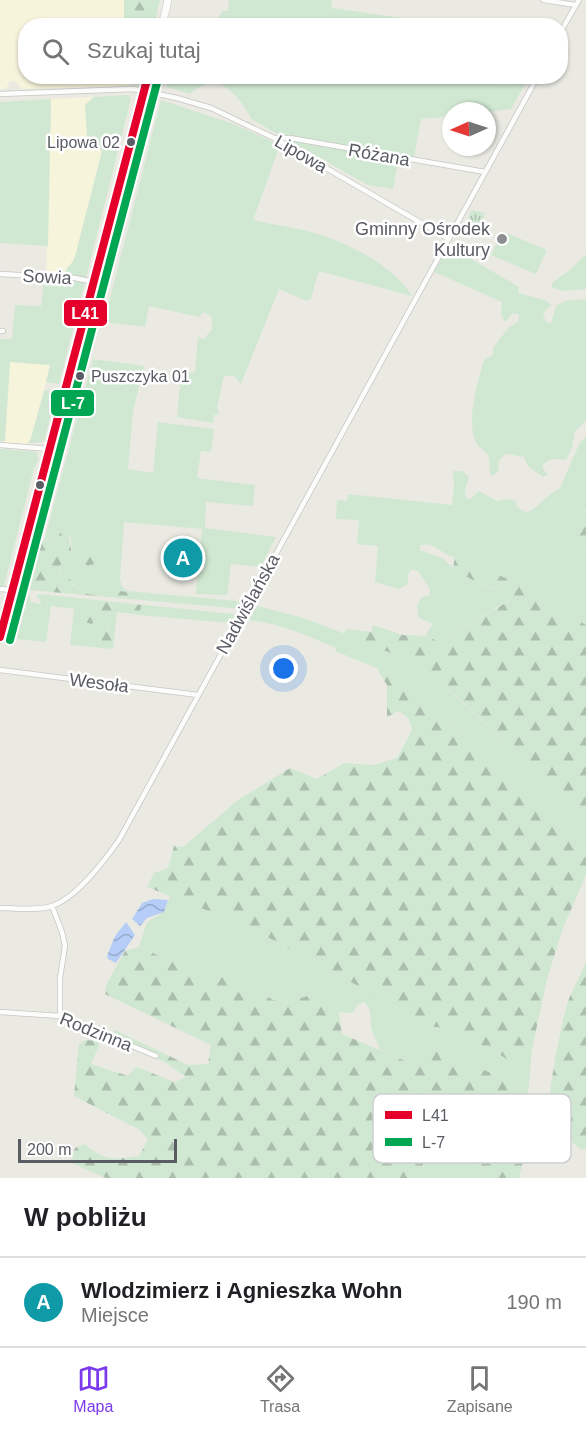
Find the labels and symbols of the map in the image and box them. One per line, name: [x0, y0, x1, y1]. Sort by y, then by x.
north arrow: [442, 102, 496, 156]
street label: Lipowa: [271, 131, 332, 177]
place label: Lipowa 02: [47, 134, 120, 151]
marker: Lipowa 02: [125, 136, 137, 148]
street label: Różana: [347, 140, 412, 170]
place label: Gminny Ośrodek Kultury: [355, 219, 491, 260]
marker: Gminny Ośrodek Kultury: [495, 232, 509, 246]
street label: Sowia: [22, 266, 73, 288]
line badge: L41: [63, 299, 108, 327]
text: L41: [71, 305, 99, 322]
place label: Puszczyka 01: [91, 368, 190, 385]
marker: Puszczyka 01: [74, 370, 86, 382]
line badge: L-7: [50, 389, 95, 417]
text: L-7: [61, 395, 85, 412]
unlabelled marker: [34, 479, 46, 491]
pin: A: [164, 536, 202, 580]
street label: Nadwiślańska: [212, 550, 284, 657]
your location: [269, 654, 298, 683]
street label: Wesoła: [68, 669, 131, 697]
street label: Rodzinna: [57, 1008, 136, 1056]
legend: [373, 1094, 571, 1163]
text: L41: [422, 1107, 449, 1124]
text: L-7: [422, 1134, 445, 1151]
scale bar: [18, 1136, 177, 1164]

